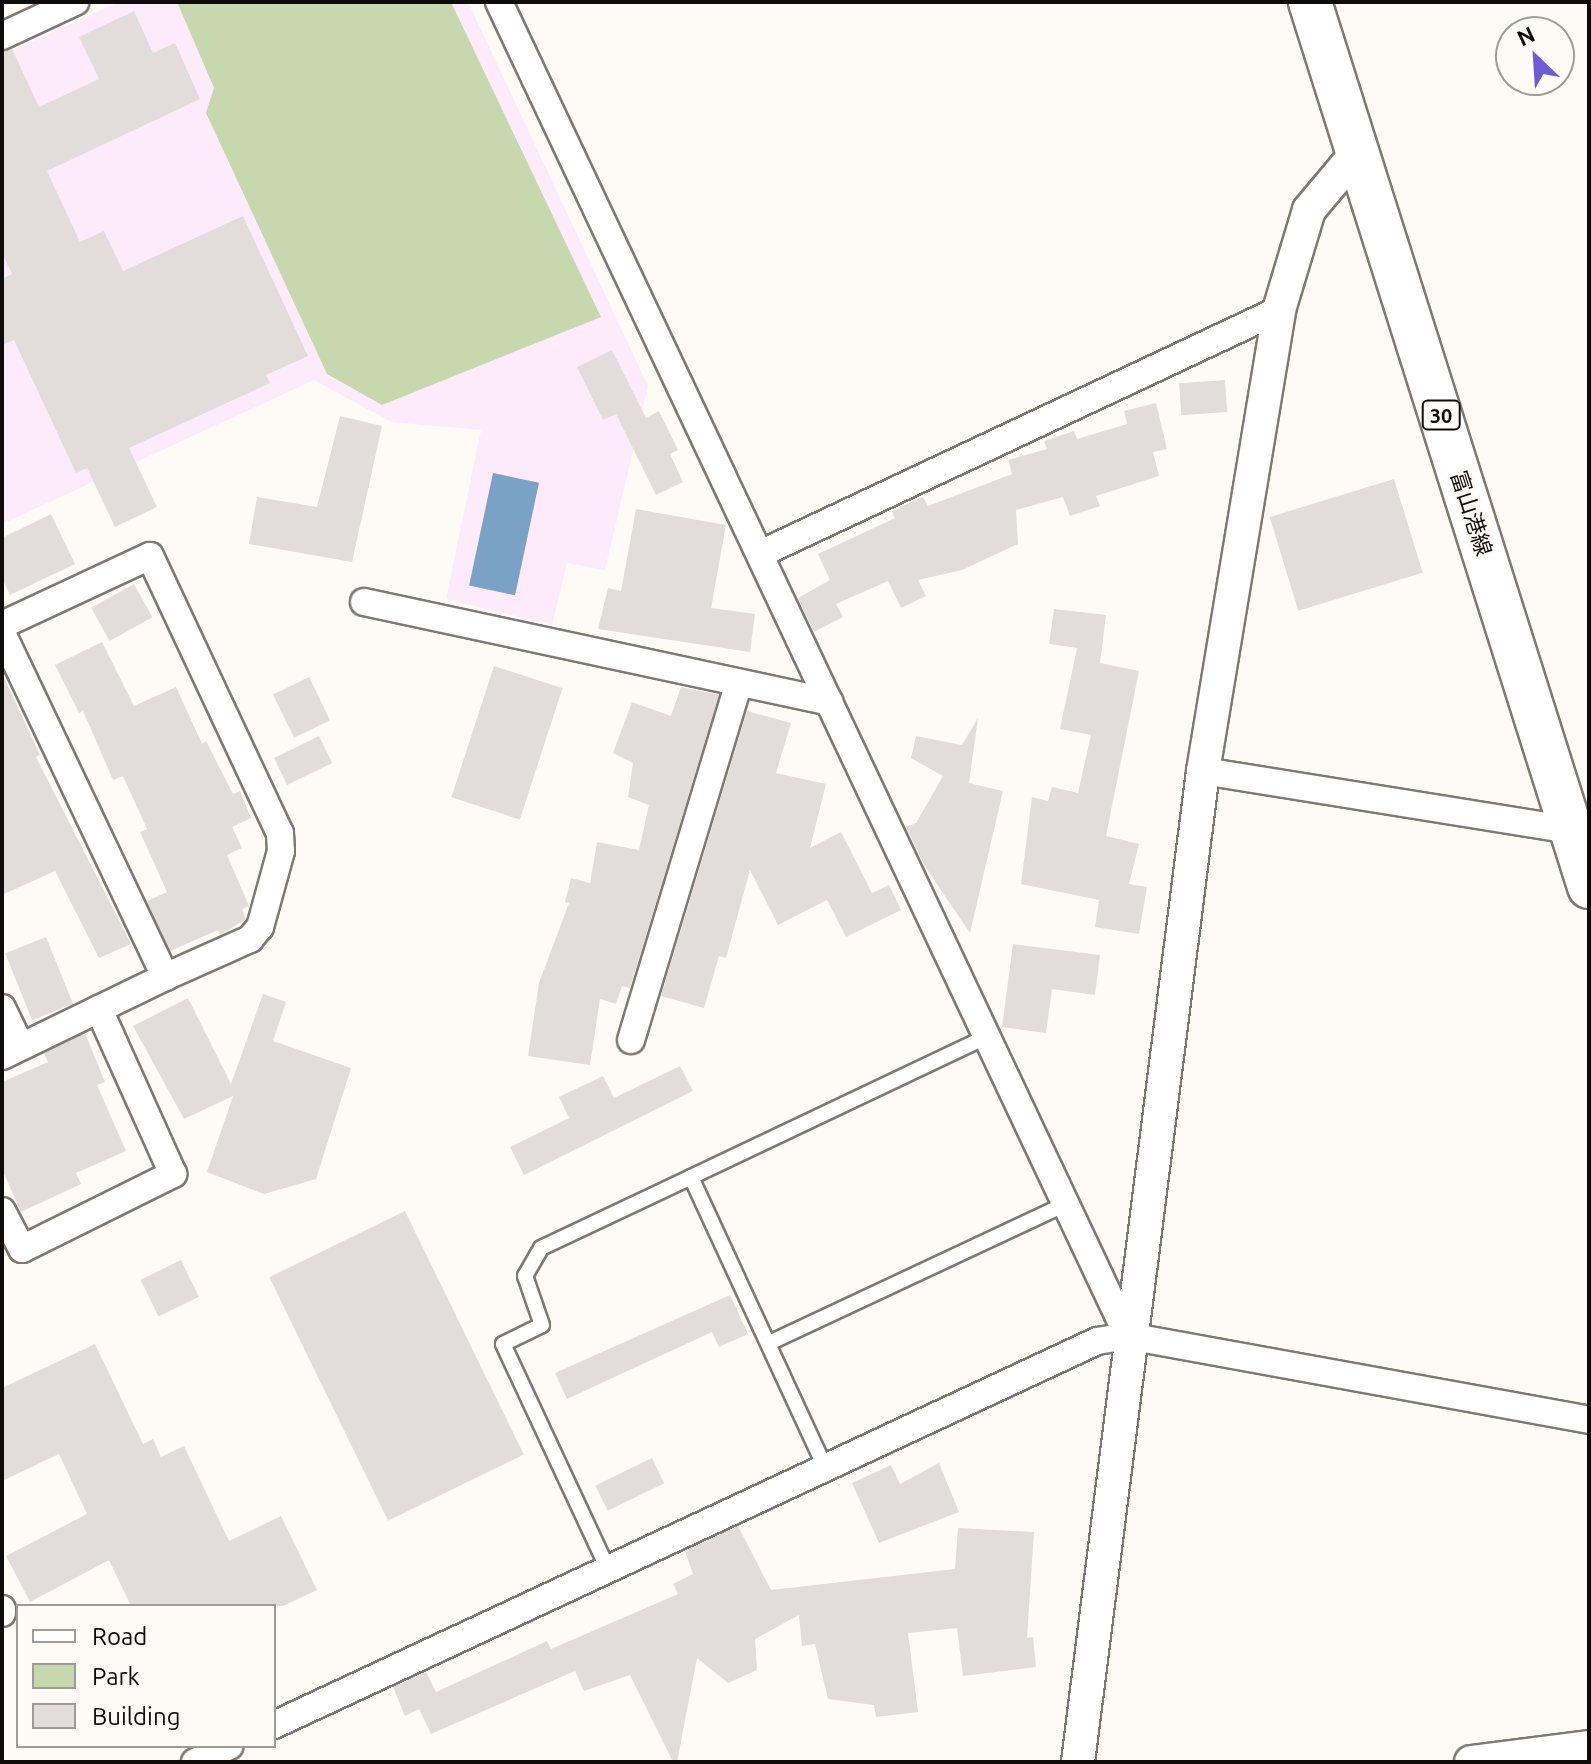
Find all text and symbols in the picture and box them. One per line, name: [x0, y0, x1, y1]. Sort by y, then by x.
north arrow: [1495, 16, 1575, 96]
text: N: [1513, 21, 1538, 50]
road number: 30: [1421, 399, 1461, 431]
street label: 富山港線: [1446, 467, 1498, 559]
legend: [16, 1604, 276, 1748]
text: Road: [92, 1623, 147, 1650]
text: Park: [92, 1663, 140, 1690]
text: Building: [92, 1703, 180, 1730]

